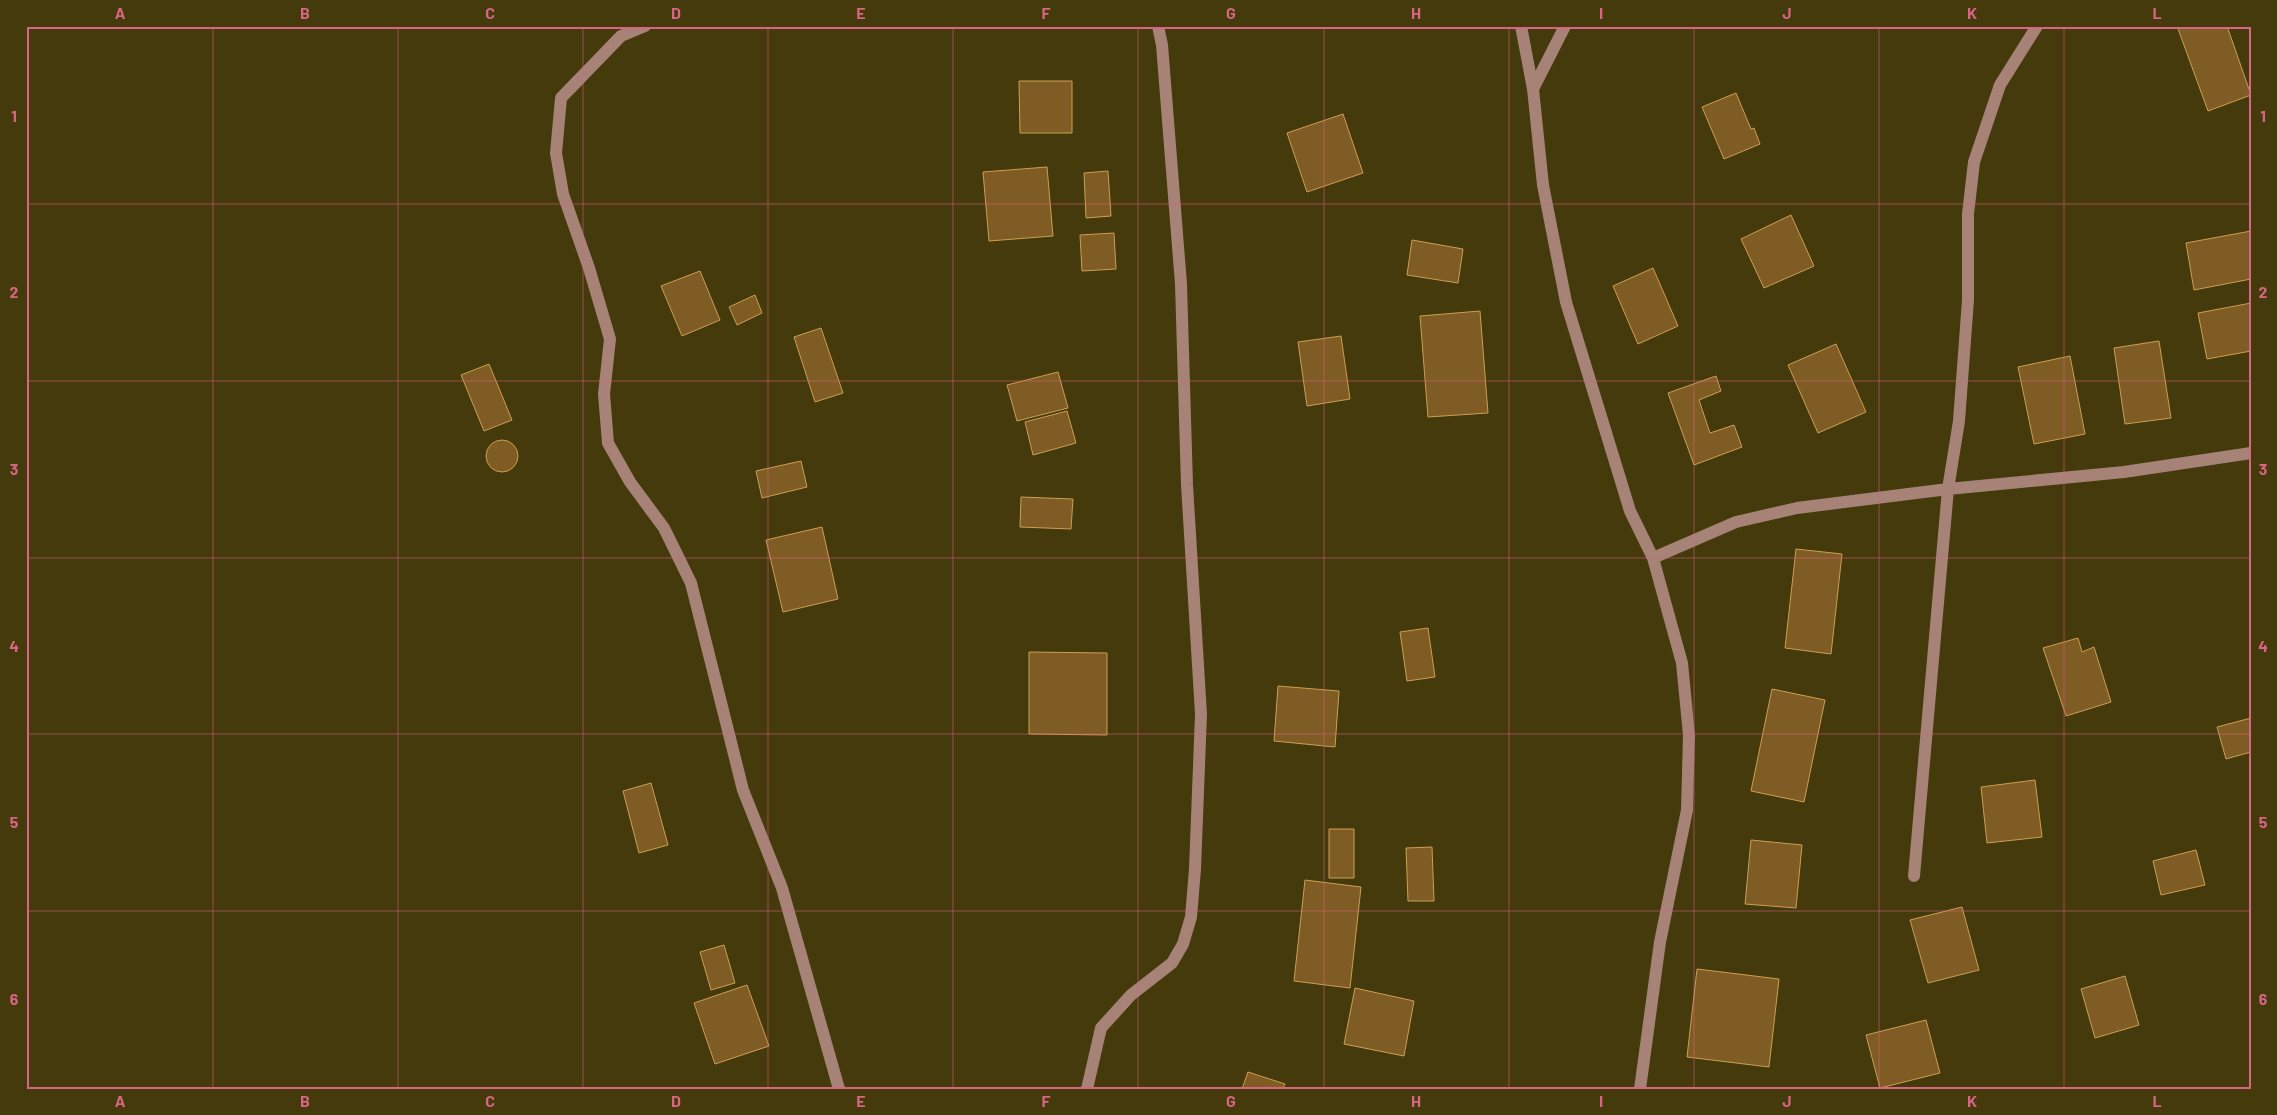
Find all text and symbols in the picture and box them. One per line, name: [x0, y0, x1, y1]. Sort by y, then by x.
text: A: [115, 3, 126, 22]
text: B: [300, 3, 310, 22]
text: C: [485, 3, 495, 22]
text: D: [671, 3, 681, 22]
text: E: [856, 3, 866, 22]
text: F: [1042, 3, 1051, 22]
text: G: [1226, 3, 1236, 22]
text: H: [1411, 3, 1421, 22]
text: I: [1599, 3, 1603, 22]
text: J: [1782, 3, 1792, 22]
text: K: [1967, 3, 1977, 22]
text: L: [2152, 3, 2162, 22]
text: 1: [11, 106, 17, 125]
text: 1: [2260, 106, 2266, 125]
text: 2: [10, 282, 19, 301]
text: 2: [2259, 282, 2268, 301]
text: 3: [10, 459, 18, 478]
text: 3: [2259, 459, 2267, 478]
text: 4: [9, 636, 19, 655]
text: 4: [2258, 636, 2268, 655]
text: 5: [10, 812, 19, 831]
text: 5: [2259, 812, 2268, 831]
text: 6: [10, 989, 19, 1008]
text: 6: [2259, 989, 2268, 1008]
text: A: [115, 1091, 126, 1110]
text: B: [300, 1091, 310, 1110]
text: C: [485, 1091, 495, 1110]
text: D: [671, 1091, 681, 1110]
text: E: [856, 1091, 866, 1110]
text: F: [1042, 1091, 1051, 1110]
text: G: [1226, 1091, 1236, 1110]
text: H: [1411, 1091, 1421, 1110]
text: I: [1599, 1091, 1603, 1110]
text: J: [1782, 1091, 1792, 1110]
text: K: [1967, 1091, 1977, 1110]
text: L: [2152, 1091, 2162, 1110]

